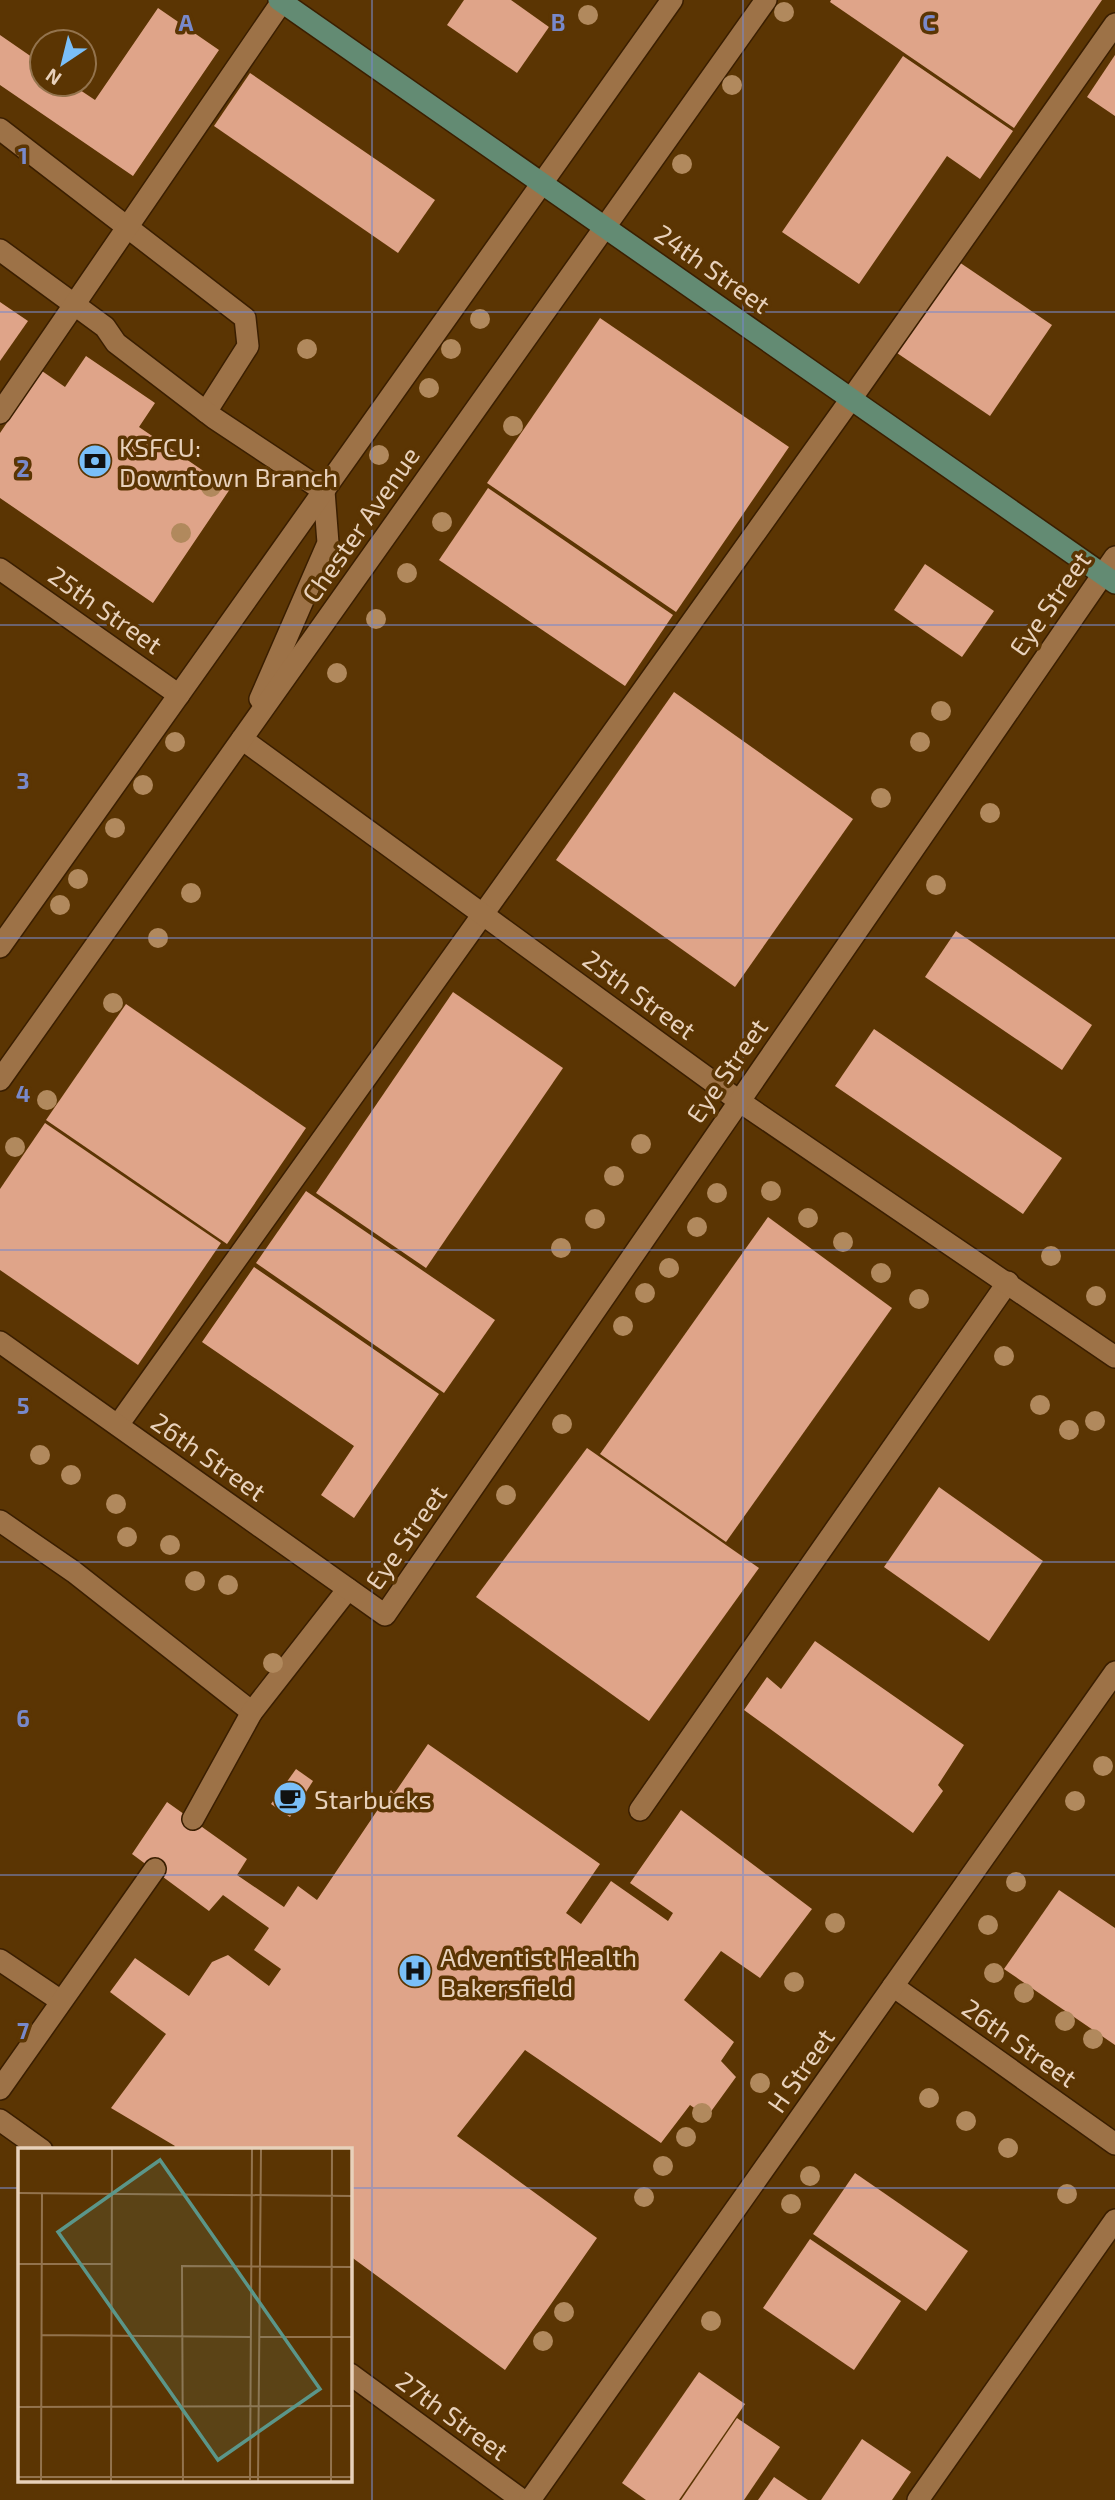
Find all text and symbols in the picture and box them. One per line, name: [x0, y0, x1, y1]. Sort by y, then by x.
text: A: [178, 8, 194, 36]
text: B: [551, 8, 565, 36]
text: C: [922, 8, 936, 36]
north arrow: [28, 28, 98, 98]
text: N: [41, 64, 65, 91]
text: 1: [18, 141, 28, 169]
street label: 24th Street: [649, 217, 777, 319]
place label: KSFCU: Downtown Branch: [119, 431, 338, 492]
street label: Chester Avenue: [295, 440, 425, 608]
bank icon: KSFCU: Downtown Branch: [76, 442, 114, 480]
text: 2: [16, 454, 30, 482]
street label: Eye Street: [1002, 545, 1096, 661]
street label: 25th Street: [43, 559, 169, 659]
text: 3: [16, 766, 30, 794]
street label: 25th Street: [578, 943, 702, 1045]
street label: Eye Street: [679, 1012, 773, 1128]
text: 4: [16, 1079, 30, 1107]
text: 5: [17, 1391, 29, 1419]
street label: 26th Street: [146, 1405, 272, 1507]
street label: Eye Street: [358, 1479, 452, 1595]
text: 6: [16, 1704, 30, 1732]
cafe icon: Starbucks: [271, 1779, 309, 1817]
place label: Starbucks: [314, 1783, 432, 1814]
place label: Adventist Health Bakersfield: [440, 1941, 637, 2002]
hospital icon: Adventist Health Bakersfield: [396, 1952, 434, 1990]
street label: 26th Street: [957, 1991, 1083, 2093]
text: 7: [17, 2016, 29, 2044]
street label: H Street: [760, 2022, 840, 2118]
inset map: [18, 2148, 352, 2482]
street label: 27th Street: [391, 2364, 515, 2466]

